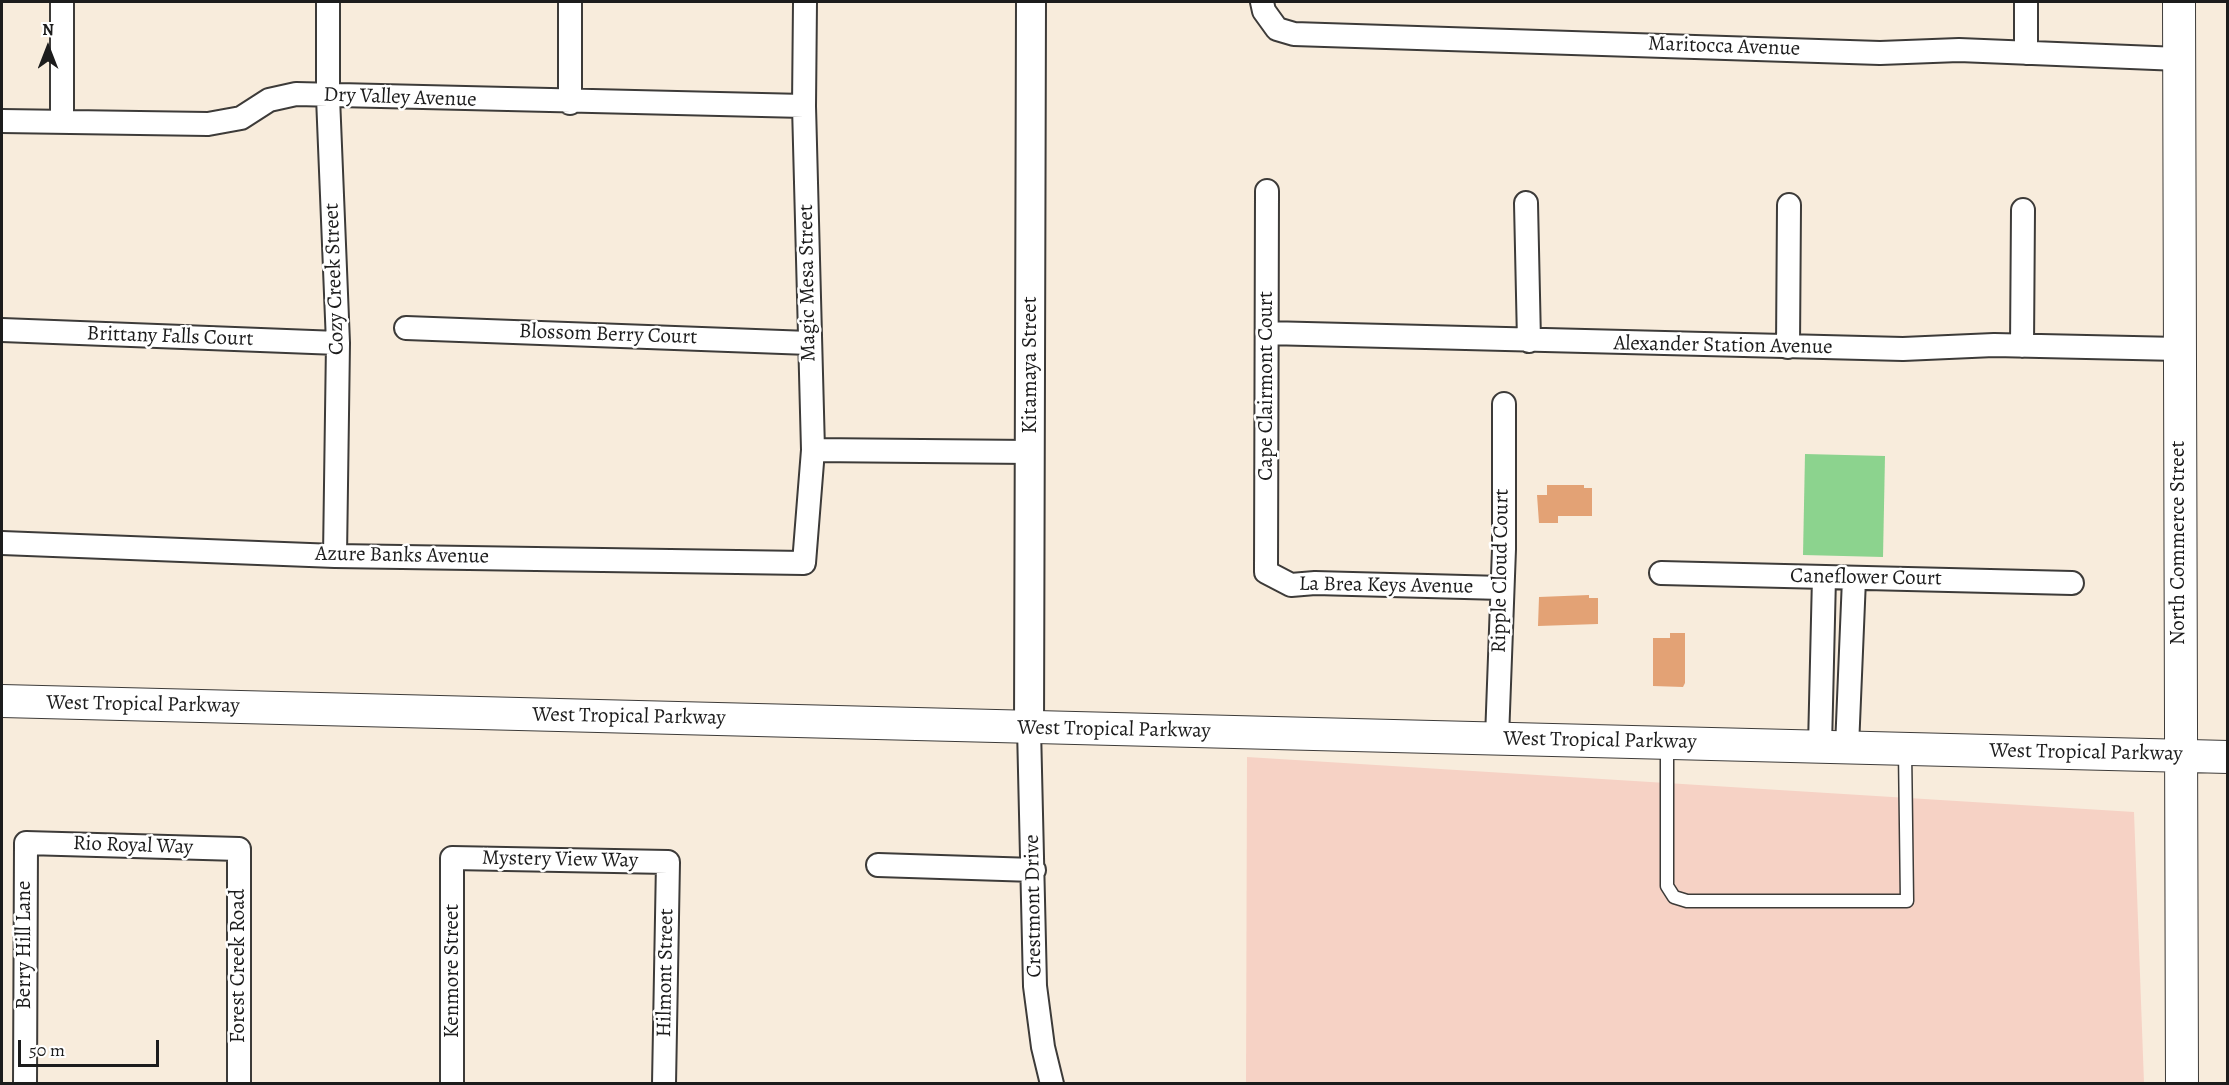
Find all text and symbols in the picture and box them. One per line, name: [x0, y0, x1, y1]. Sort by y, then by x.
north arrow: [18, 18, 78, 78]
text: N: [42, 19, 54, 41]
street label: Maritocca Avenue: [1647, 32, 1801, 62]
street label: Dry Valley Avenue: [323, 83, 477, 113]
street label: Cozy Creek Street: [320, 203, 350, 355]
street label: Magic Mesa Street: [794, 204, 822, 362]
street label: Cape Clairmont Court: [1254, 291, 1280, 481]
street label: Kitamaya Street: [1018, 296, 1044, 434]
street label: Blossom Berry Court: [518, 319, 698, 351]
street label: Brittany Falls Court: [86, 322, 254, 352]
street label: Alexander Station Avenue: [1613, 331, 1833, 361]
street label: North Commerce Street: [2166, 441, 2192, 645]
street label: Ripple Cloud Court: [1487, 489, 1515, 653]
street label: Azure Banks Avenue: [315, 542, 489, 570]
street label: Caneflower Court: [1790, 564, 1942, 592]
street label: La Brea Keys Avenue: [1299, 572, 1473, 600]
street label: West Tropical Parkway: [46, 691, 240, 719]
street label: West Tropical Parkway: [532, 703, 726, 731]
street label: West Tropical Parkway: [1017, 716, 1211, 744]
street label: West Tropical Parkway: [1503, 727, 1697, 755]
street label: West Tropical Parkway: [1989, 739, 2183, 767]
street label: Rio Royal Way: [72, 831, 194, 861]
street label: Crestmont Drive: [1020, 834, 1048, 978]
street label: Mystery View Way: [482, 846, 638, 874]
street label: Berry Hill Lane: [12, 881, 38, 1009]
street label: Forest Creek Road: [226, 889, 252, 1043]
street label: Kenmore Street: [440, 904, 466, 1038]
street label: Hilmont Street: [652, 908, 680, 1038]
scale bar: [21, 1028, 162, 1066]
text: 50 m: [29, 1038, 65, 1062]

